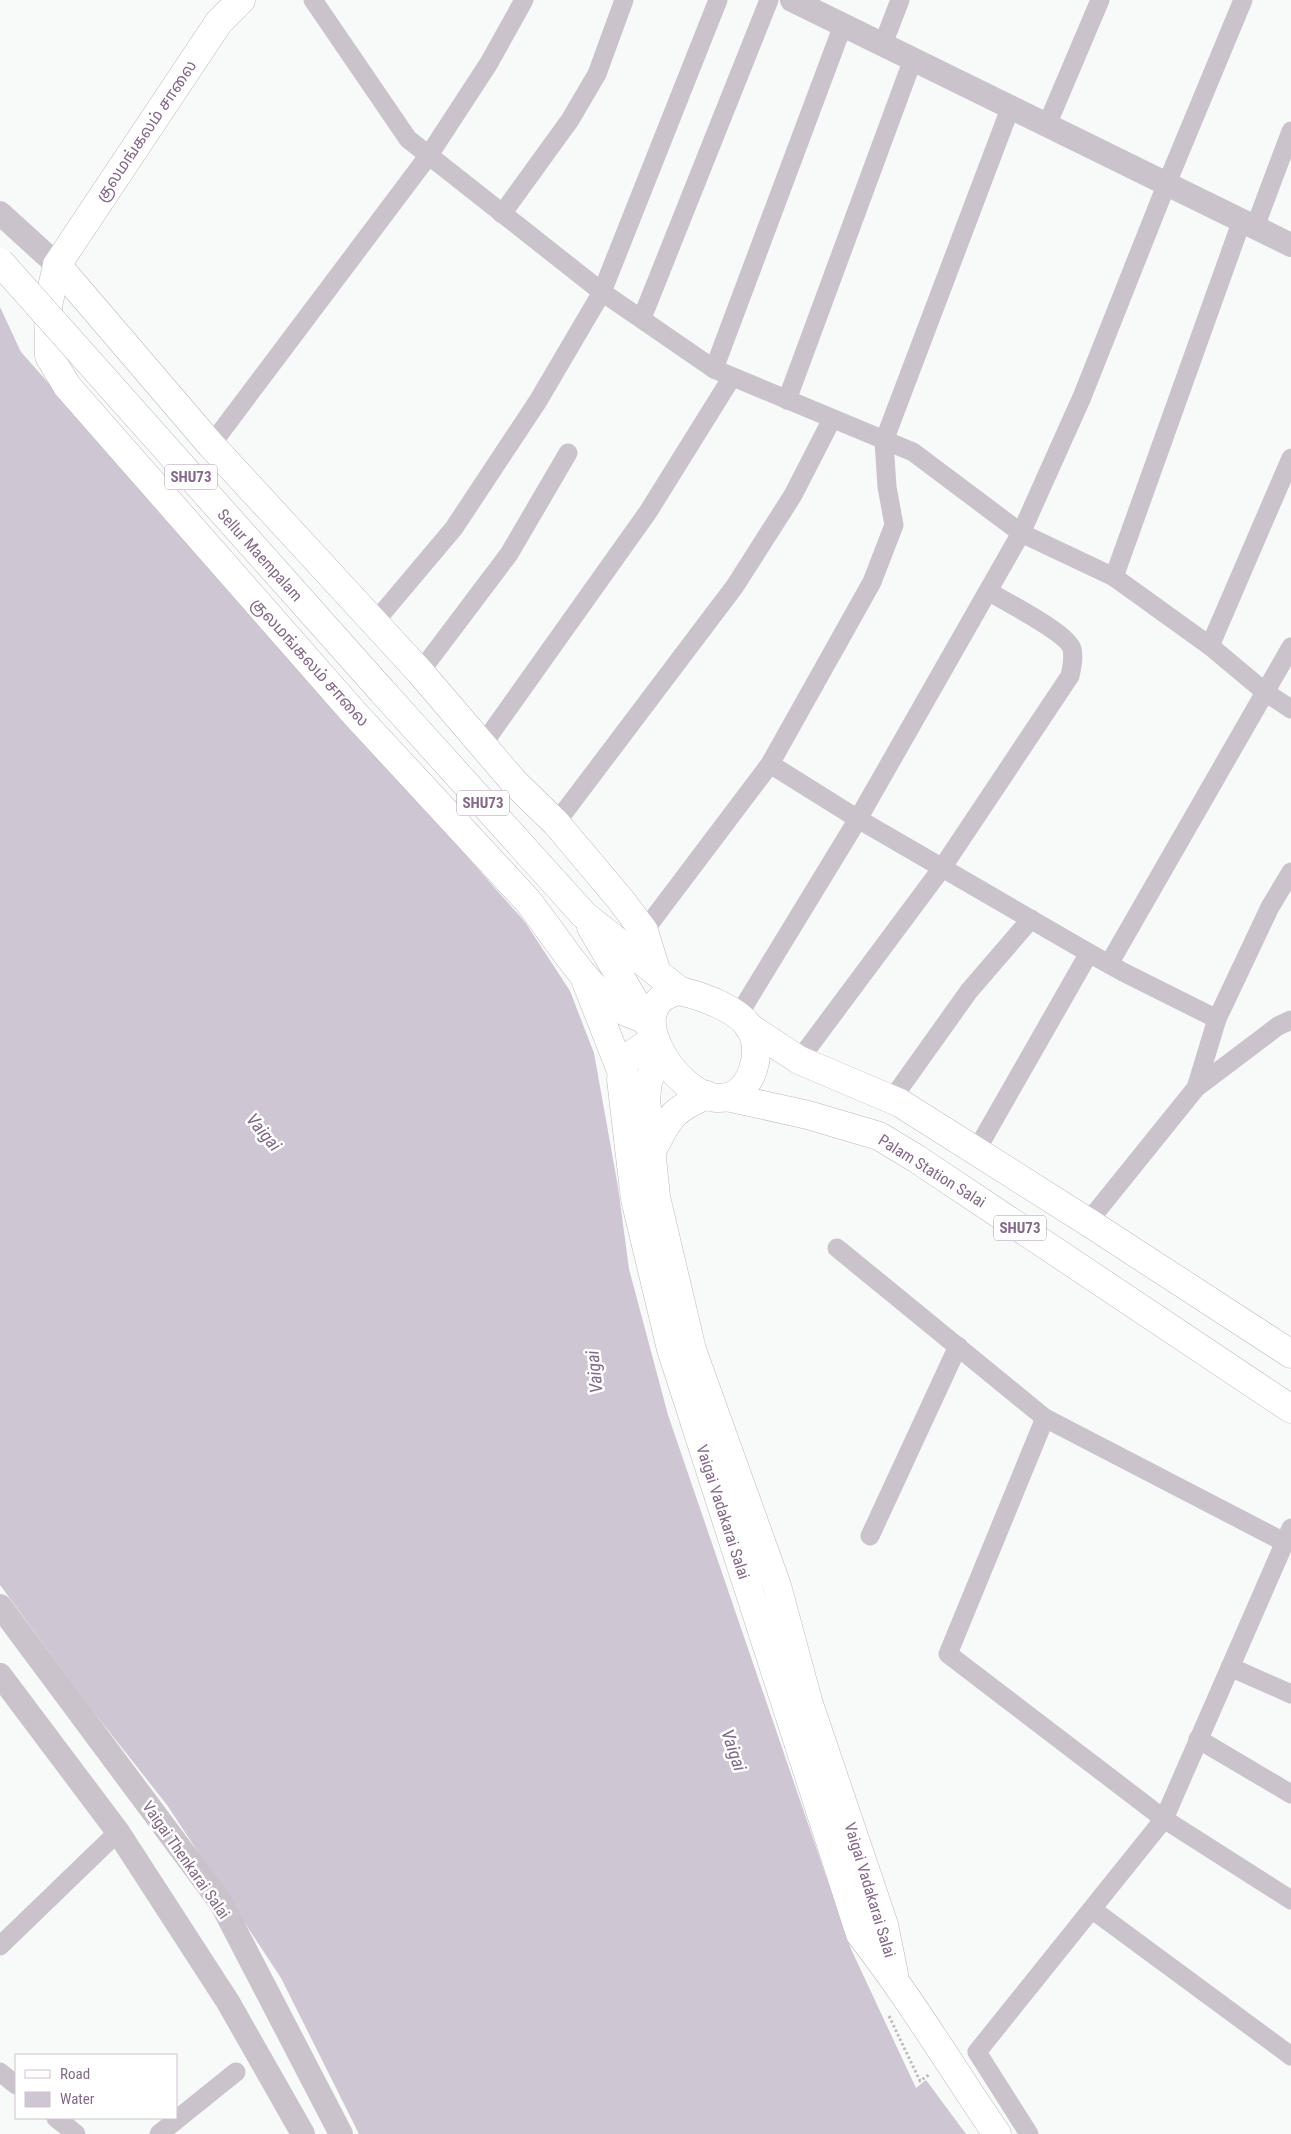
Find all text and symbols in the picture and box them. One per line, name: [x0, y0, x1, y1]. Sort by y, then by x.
street label: குலமங்கலம் சாலை: [92, 57, 202, 206]
road number: SHU73: [165, 464, 217, 490]
street label: Sellur Maempalam: [214, 505, 306, 605]
street label: குலமங்கலம் சாலை: [246, 594, 373, 732]
road number: SHU73: [457, 790, 509, 816]
water label: Vaigai: [242, 1109, 286, 1156]
street label: Palam Station Salai: [875, 1130, 989, 1212]
road number: SHU73: [994, 1216, 1046, 1240]
water label: Vaigai: [581, 1349, 607, 1394]
street label: Vaigai Vadakarai Salai: [692, 1442, 754, 1582]
water label: Vaigai: [717, 1726, 751, 1775]
street label: Vaigai Thenkarai Salai: [138, 1798, 234, 1922]
street label: Vaigai Vadakarai Salai: [840, 1820, 900, 1960]
legend: [15, 2054, 178, 2119]
text: Road: [60, 2065, 90, 2083]
text: Water: [60, 2090, 95, 2108]

